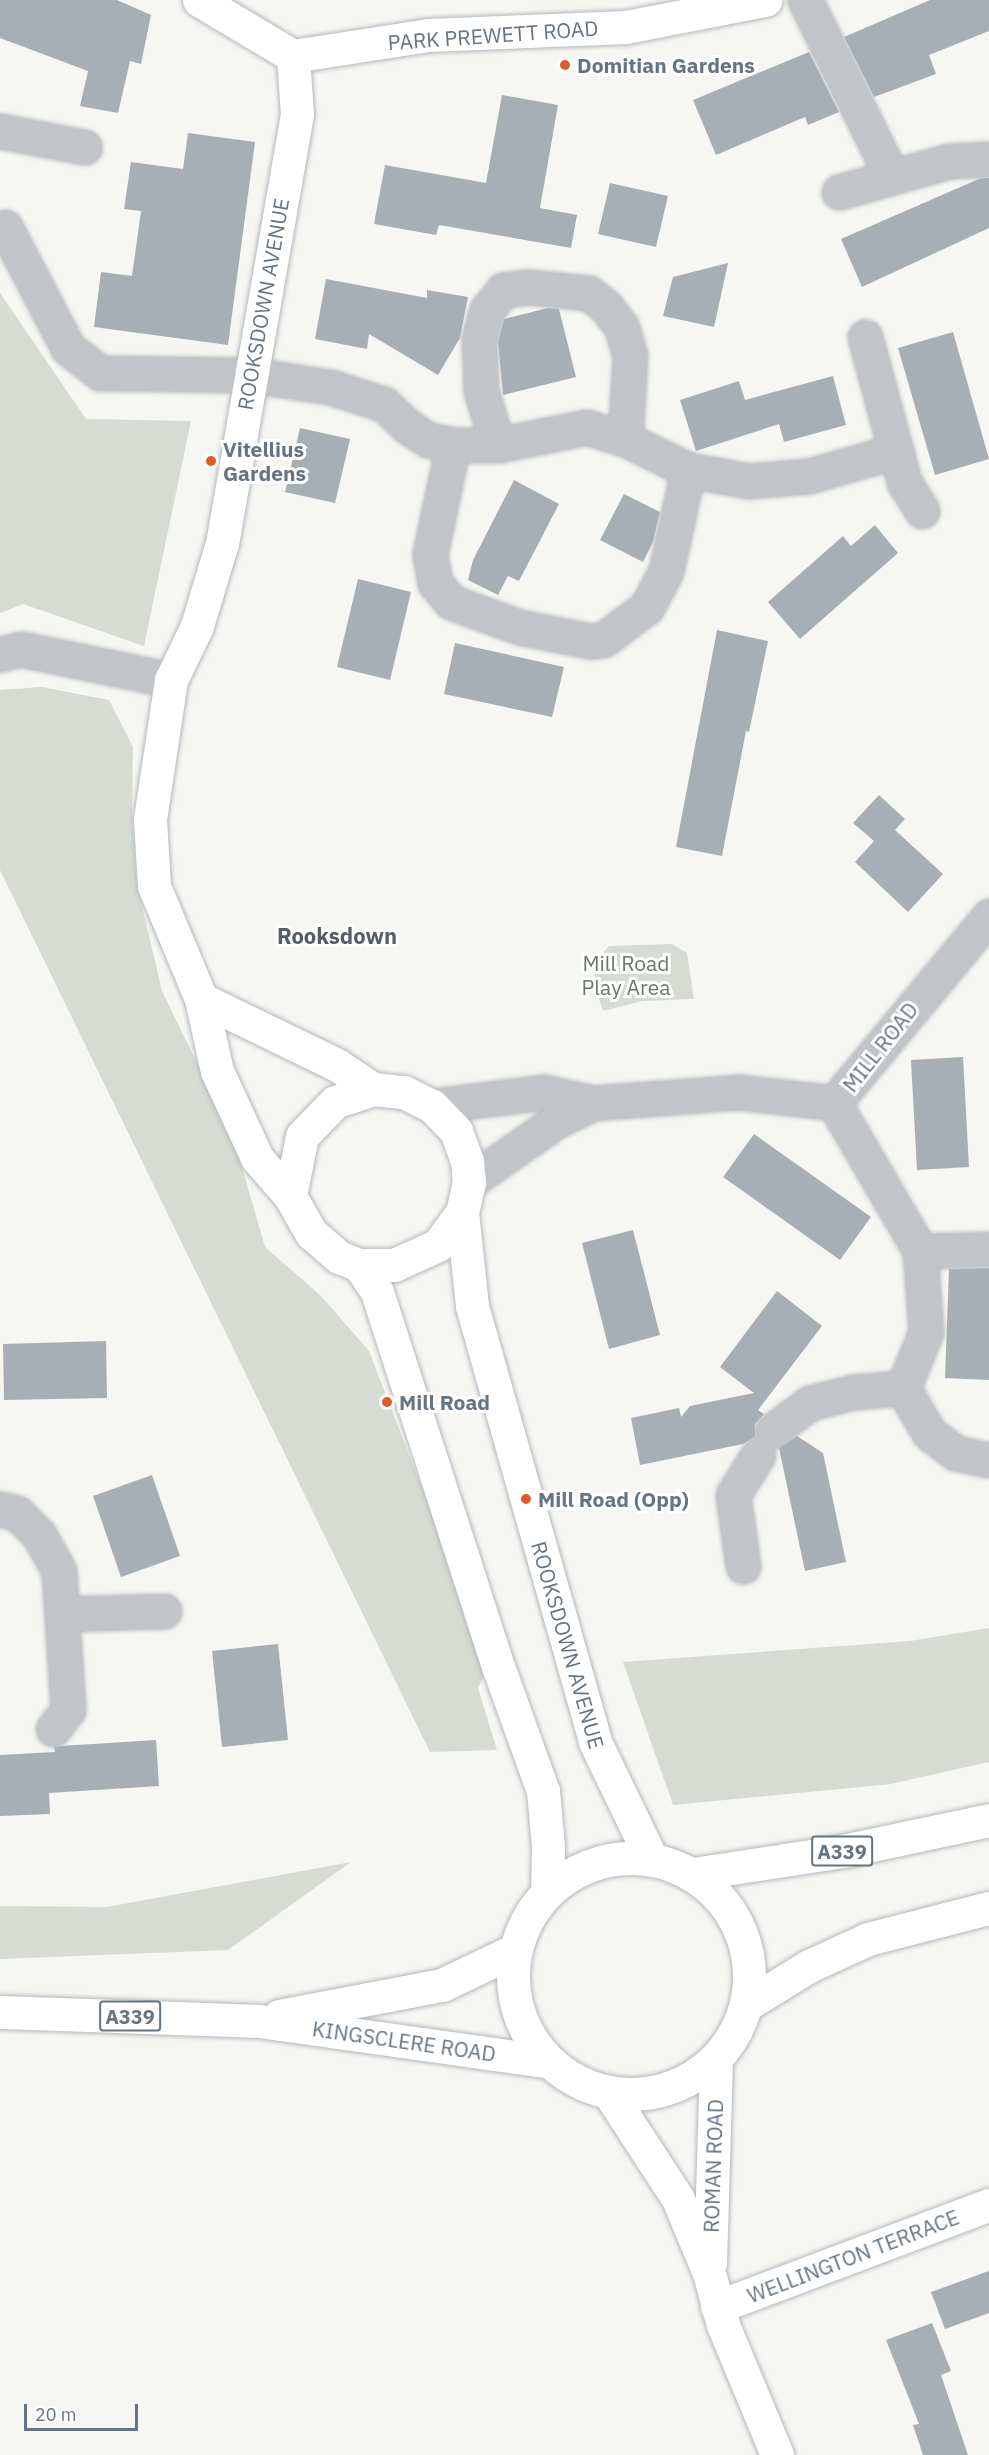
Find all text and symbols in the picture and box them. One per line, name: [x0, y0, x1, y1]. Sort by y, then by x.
street label: PARK PREWETT ROAD: [387, 15, 599, 55]
place label: Domitian Gardens: [577, 52, 755, 78]
marker: Domitian Gardens: [558, 58, 572, 72]
street label: ROOKSDOWN AVENUE: [232, 196, 294, 412]
place label: Vitellius Gardens: [223, 436, 306, 486]
marker: Vitellius Gardens: [204, 454, 218, 468]
district label: Rooksdown: [277, 923, 397, 949]
park label: Mill Road Play Area: [582, 950, 670, 1000]
street label: MILL ROAD: [837, 997, 923, 1097]
place label: Mill Road: [399, 1389, 490, 1415]
marker: Mill Road: [380, 1395, 394, 1409]
place label: Mill Road (Opp): [538, 1486, 689, 1512]
marker: Mill Road (Opp): [519, 1492, 533, 1506]
street label: ROOKSDOWN AVENUE: [526, 1538, 610, 1752]
road number: A339: [810, 1834, 874, 1868]
road number: A339: [98, 1999, 162, 2033]
street label: KINGSCLERE ROAD: [311, 2016, 497, 2066]
street label: ROMAN ROAD: [698, 2099, 728, 2233]
street label: WELLINGTON TERRACE: [744, 2204, 962, 2308]
scale bar: [27, 2392, 141, 2430]
text: 20 m: [35, 2403, 77, 2426]

